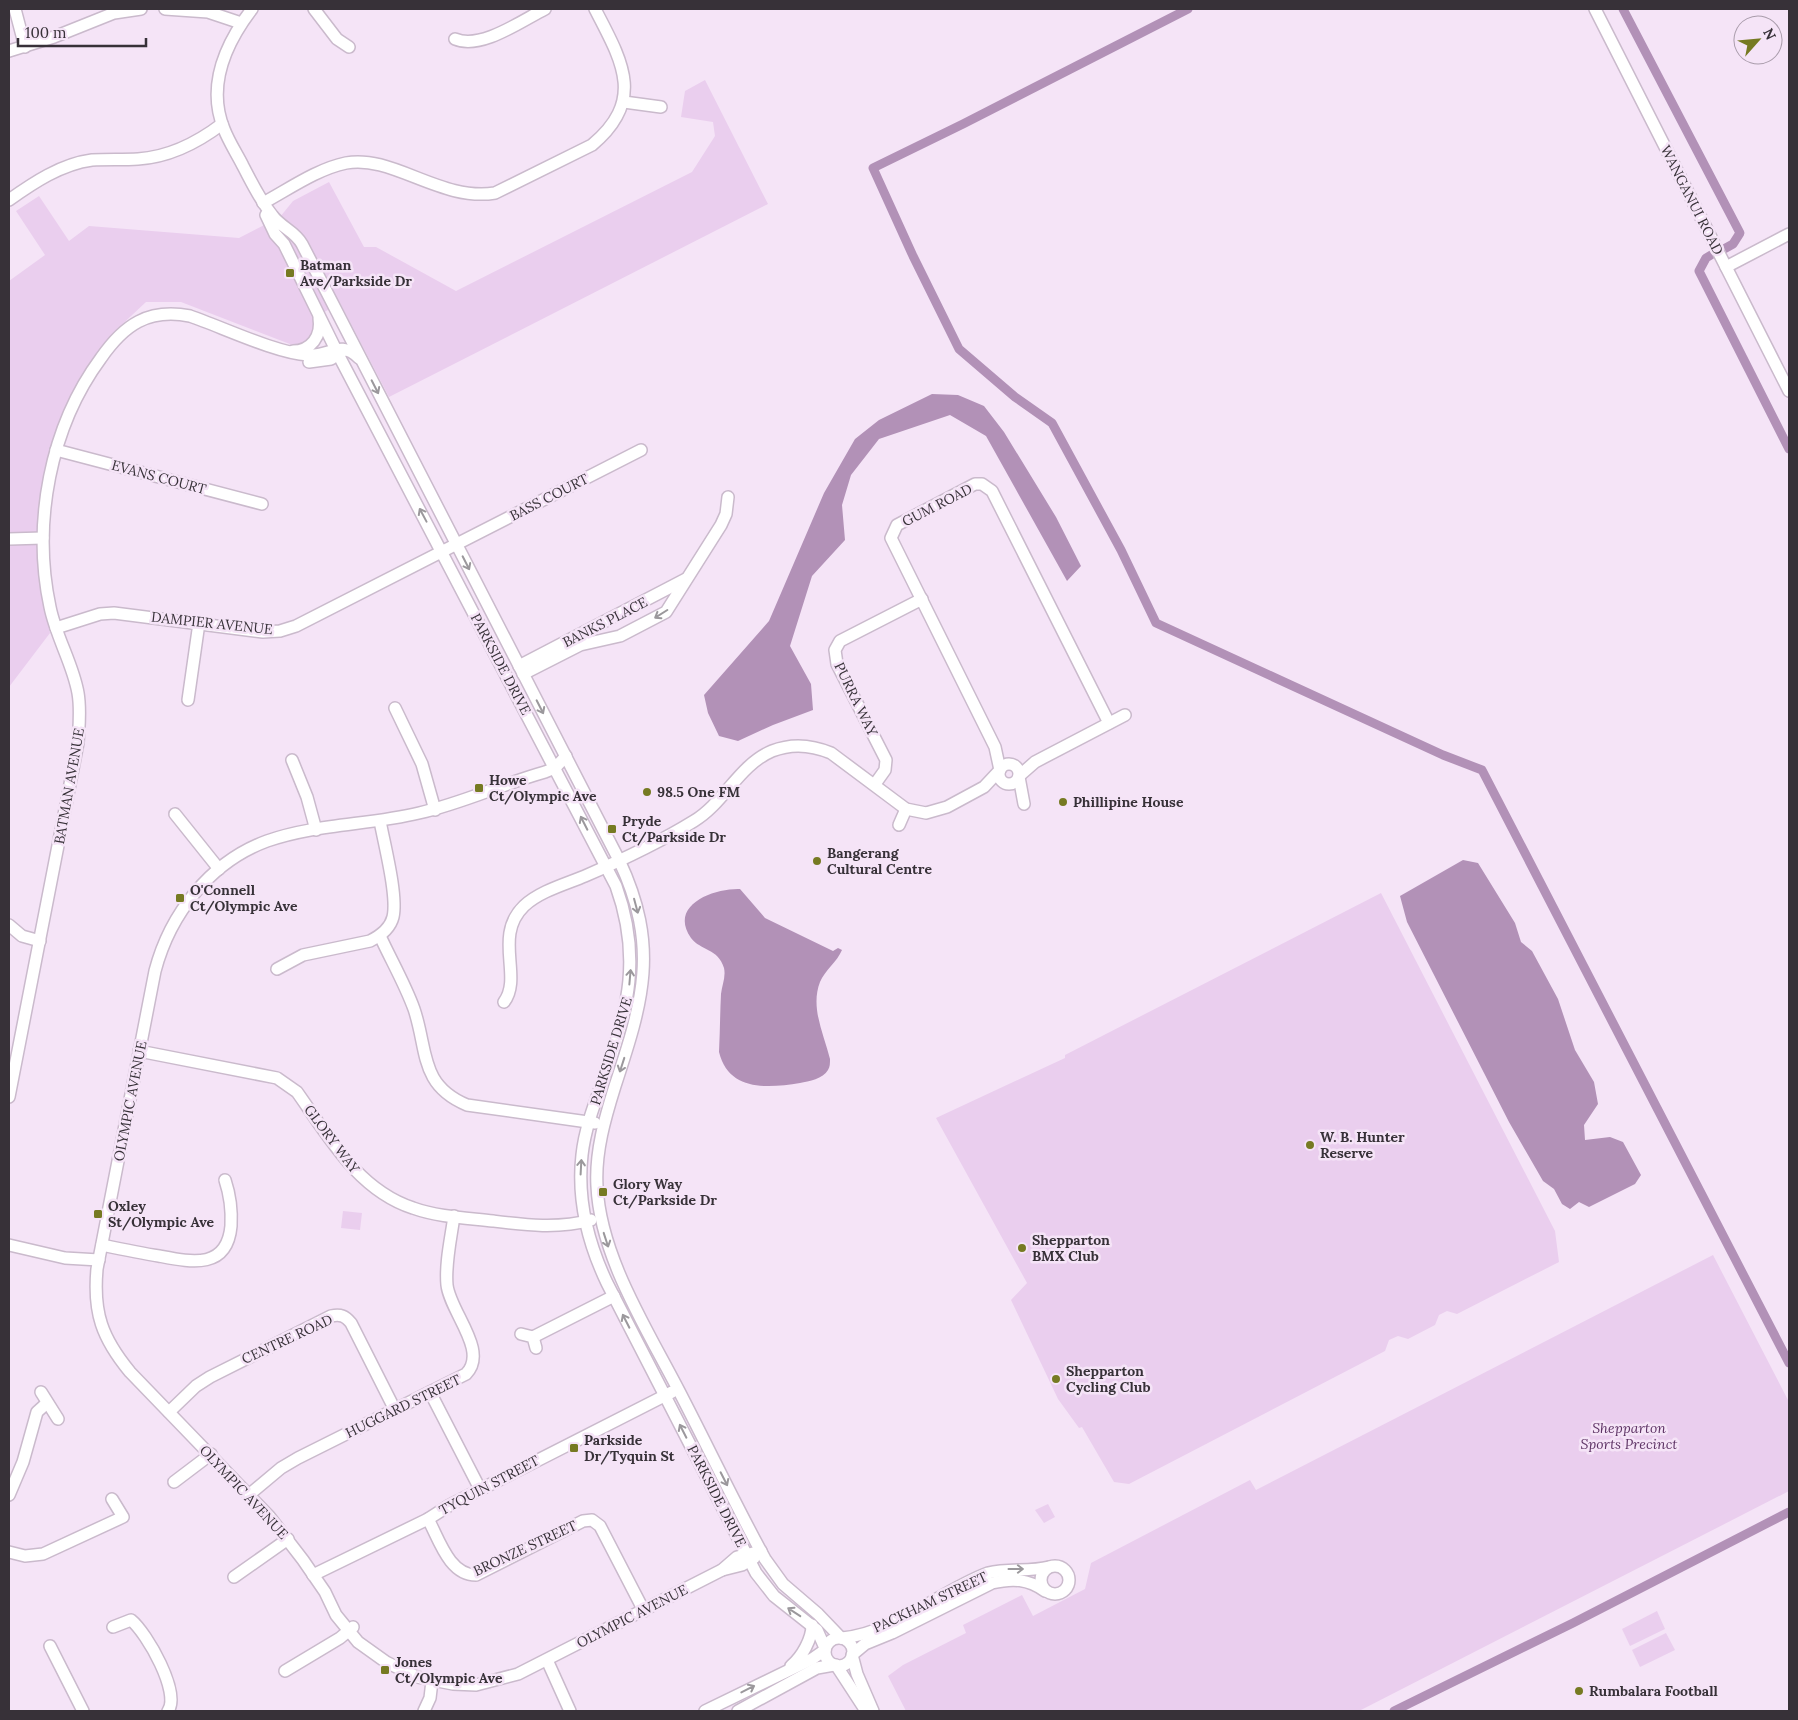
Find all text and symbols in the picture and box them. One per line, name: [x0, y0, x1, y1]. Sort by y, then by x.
scale bar: [18, 15, 145, 47]
north arrow: [1733, 15, 1783, 65]
text: 100 m: [25, 23, 66, 42]
text: N: [1759, 25, 1780, 43]
street label: WANGANUI ROAD: [1657, 142, 1727, 258]
place label: Batman Ave/Parkside Dr: [300, 256, 412, 290]
marker: Batman Ave/Parkside Dr: [284, 267, 296, 279]
one-way arrow: [370, 380, 380, 395]
street label: EVANS COURT: [110, 456, 208, 498]
street label: BASS COURT: [507, 470, 591, 524]
street label: GUM ROAD: [899, 480, 975, 530]
one-way arrow: [418, 508, 427, 523]
one-way arrow: [462, 555, 471, 570]
street label: BANKS PLACE: [560, 593, 651, 651]
street label: DAMPIER AVENUE: [150, 608, 274, 638]
one-way arrow: [654, 609, 668, 620]
street label: PARKSIDE DRIVE: [467, 610, 535, 718]
street label: PURRA WAY: [830, 659, 882, 740]
one-way arrow: [535, 700, 545, 715]
street label: BATMAN AVENUE: [50, 726, 88, 845]
place label: Howe Ct/Olympic Ave: [489, 771, 597, 805]
marker: Howe Ct/Olympic Ave: [473, 782, 485, 794]
place label: 98.5 One FM: [657, 783, 740, 801]
marker: 98.5 One FM: [641, 786, 653, 798]
place label: Phillipine House: [1073, 793, 1184, 811]
marker: Phillipine House: [1057, 796, 1069, 808]
place label: Pryde Ct/Parkside Dr: [622, 812, 726, 846]
one-way arrow: [579, 816, 588, 831]
marker: Pryde Ct/Parkside Dr: [606, 823, 618, 835]
place label: Bangerang Cultural Centre: [827, 844, 932, 878]
marker: Bangerang Cultural Centre: [811, 855, 823, 867]
place label: O'Connell Ct/Olympic Ave: [190, 881, 298, 915]
marker: O'Connell Ct/Olympic Ave: [174, 892, 186, 904]
one-way arrow: [632, 897, 641, 913]
one-way arrow: [626, 969, 635, 985]
street label: PARKSIDE DRIVE: [586, 995, 636, 1107]
street label: OLYMPIC AVENUE: [110, 1039, 151, 1163]
one-way arrow: [617, 1056, 626, 1072]
street label: GLORY WAY: [300, 1101, 364, 1178]
place label: W. B. Hunter Reserve: [1320, 1128, 1405, 1162]
marker: W. B. Hunter Reserve: [1304, 1139, 1316, 1151]
one-way arrow: [577, 1159, 586, 1175]
place label: Glory Way Ct/Parkside Dr: [613, 1175, 717, 1209]
marker: Glory Way Ct/Parkside Dr: [597, 1186, 609, 1198]
place label: Oxley St/Olympic Ave: [108, 1197, 215, 1231]
marker: Oxley St/Olympic Ave: [92, 1208, 104, 1220]
place label: Shepparton BMX Club: [1032, 1231, 1110, 1265]
one-way arrow: [602, 1232, 612, 1248]
marker: Shepparton BMX Club: [1016, 1242, 1028, 1254]
street label: CENTRE ROAD: [239, 1310, 335, 1368]
one-way arrow: [621, 1314, 630, 1329]
place label: Shepparton Cycling Club: [1066, 1362, 1151, 1396]
street label: HUGGARD STREET: [342, 1370, 464, 1442]
marker: Shepparton Cycling Club: [1050, 1373, 1062, 1385]
park label: Shepparton Sports Precinct: [1581, 1419, 1678, 1453]
one-way arrow: [678, 1424, 687, 1439]
place label: Parkside Dr/Tyquin St: [584, 1431, 675, 1465]
street label: OLYMPIC AVENUE: [196, 1441, 292, 1543]
marker: Parkside Dr/Tyquin St: [568, 1442, 580, 1454]
street label: PARKSIDE DRIVE: [684, 1442, 751, 1550]
street label: TYQUIN STREET: [436, 1451, 542, 1519]
one-way arrow: [719, 1471, 729, 1486]
street label: BRONZE STREET: [470, 1516, 580, 1580]
one-way arrow: [1007, 1565, 1023, 1574]
street label: PACKHAM STREET: [870, 1568, 990, 1636]
street label: OLYMPIC AVENUE: [574, 1580, 691, 1652]
one-way arrow: [788, 1607, 802, 1617]
place label: Jones Ct/Olympic Ave: [395, 1653, 503, 1687]
marker: Jones Ct/Olympic Ave: [379, 1664, 391, 1676]
place label: Rumbalara Football: [1589, 1682, 1719, 1700]
one-way arrow: [740, 1684, 755, 1693]
marker: Rumbalara Football: [1573, 1685, 1585, 1697]

